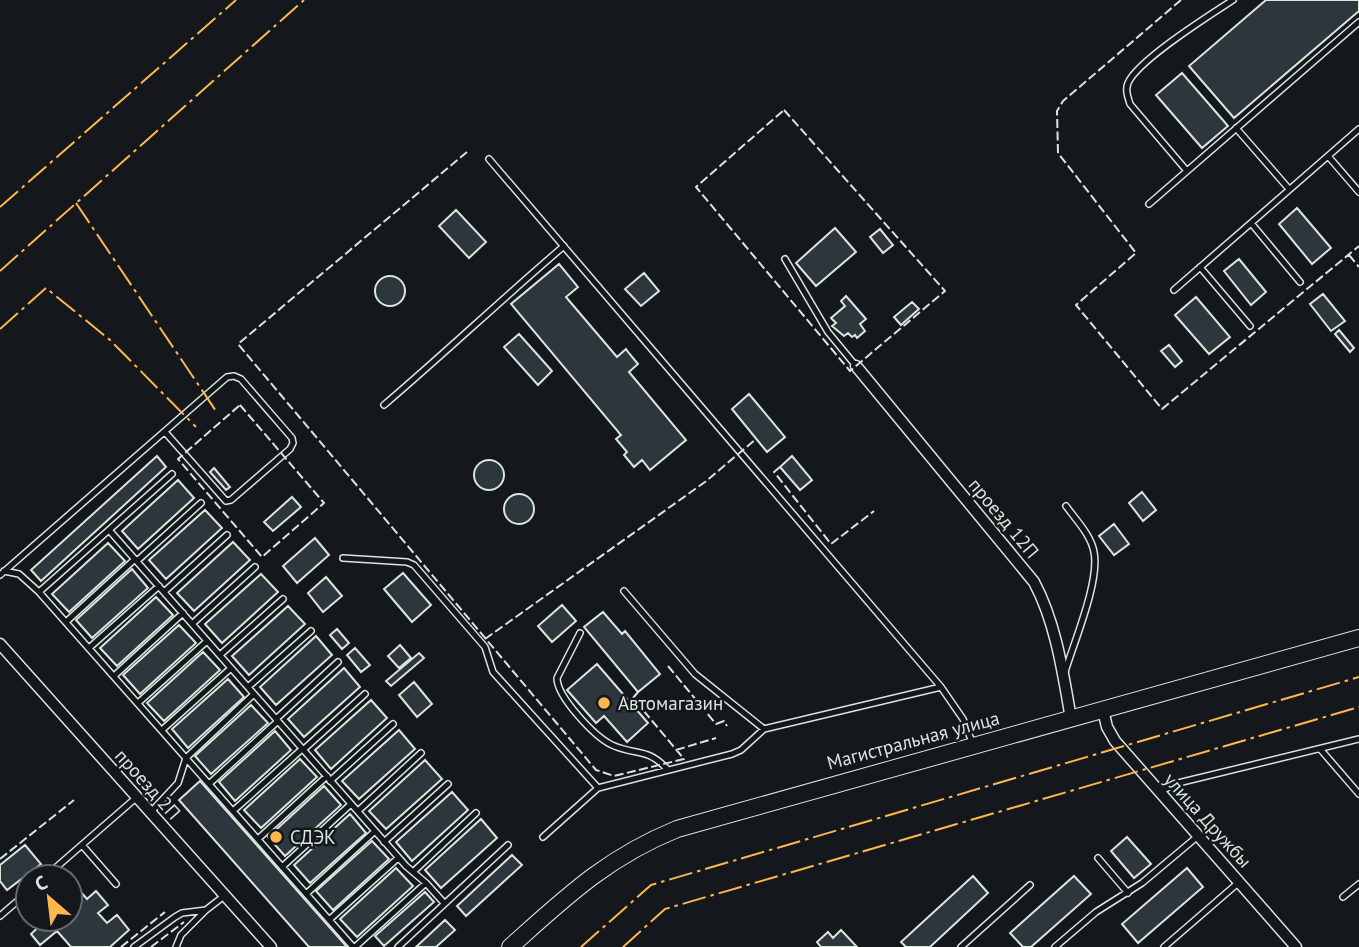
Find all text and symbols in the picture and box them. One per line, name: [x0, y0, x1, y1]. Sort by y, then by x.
street label: проезд 12П: [964, 473, 1044, 563]
place label: Автомагазин: [618, 691, 723, 715]
marker: Автомагазин: [596, 695, 612, 711]
street label: Магистральная улица: [824, 705, 1002, 775]
street label: проезд 2П: [110, 744, 186, 824]
street label: улица Дружбы: [1159, 767, 1257, 873]
place label: СДЭК: [290, 825, 336, 849]
marker: СДЭК: [268, 829, 284, 845]
north arrow: [14, 863, 84, 933]
text: С: [31, 870, 52, 896]

